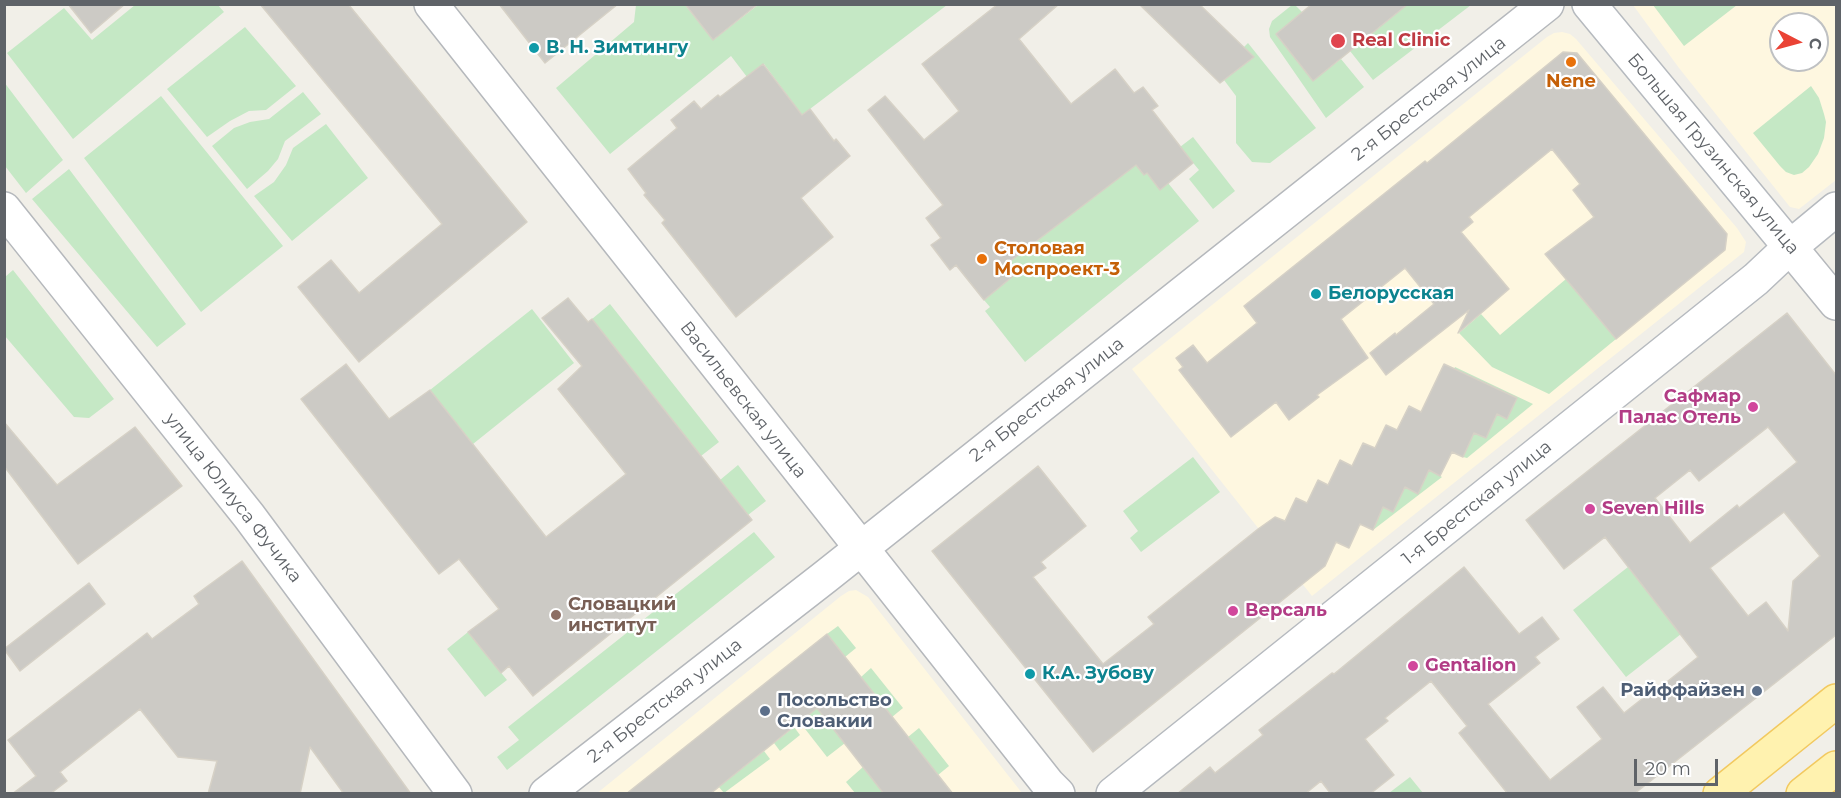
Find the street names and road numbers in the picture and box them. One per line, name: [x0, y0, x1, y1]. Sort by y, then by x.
street label: 2-я Брестская улица: [1348, 32, 1510, 166]
street label: Большая Грузинская улица: [1622, 49, 1804, 259]
street label: Васильевская улица: [675, 317, 811, 483]
street label: 2-я Брестская улица: [966, 333, 1128, 467]
street label: улица Юлиуса Фучика: [160, 409, 306, 587]
street label: 1-я Брестская улица: [1398, 436, 1556, 570]
street label: 2-я Брестская улица: [584, 634, 746, 768]

